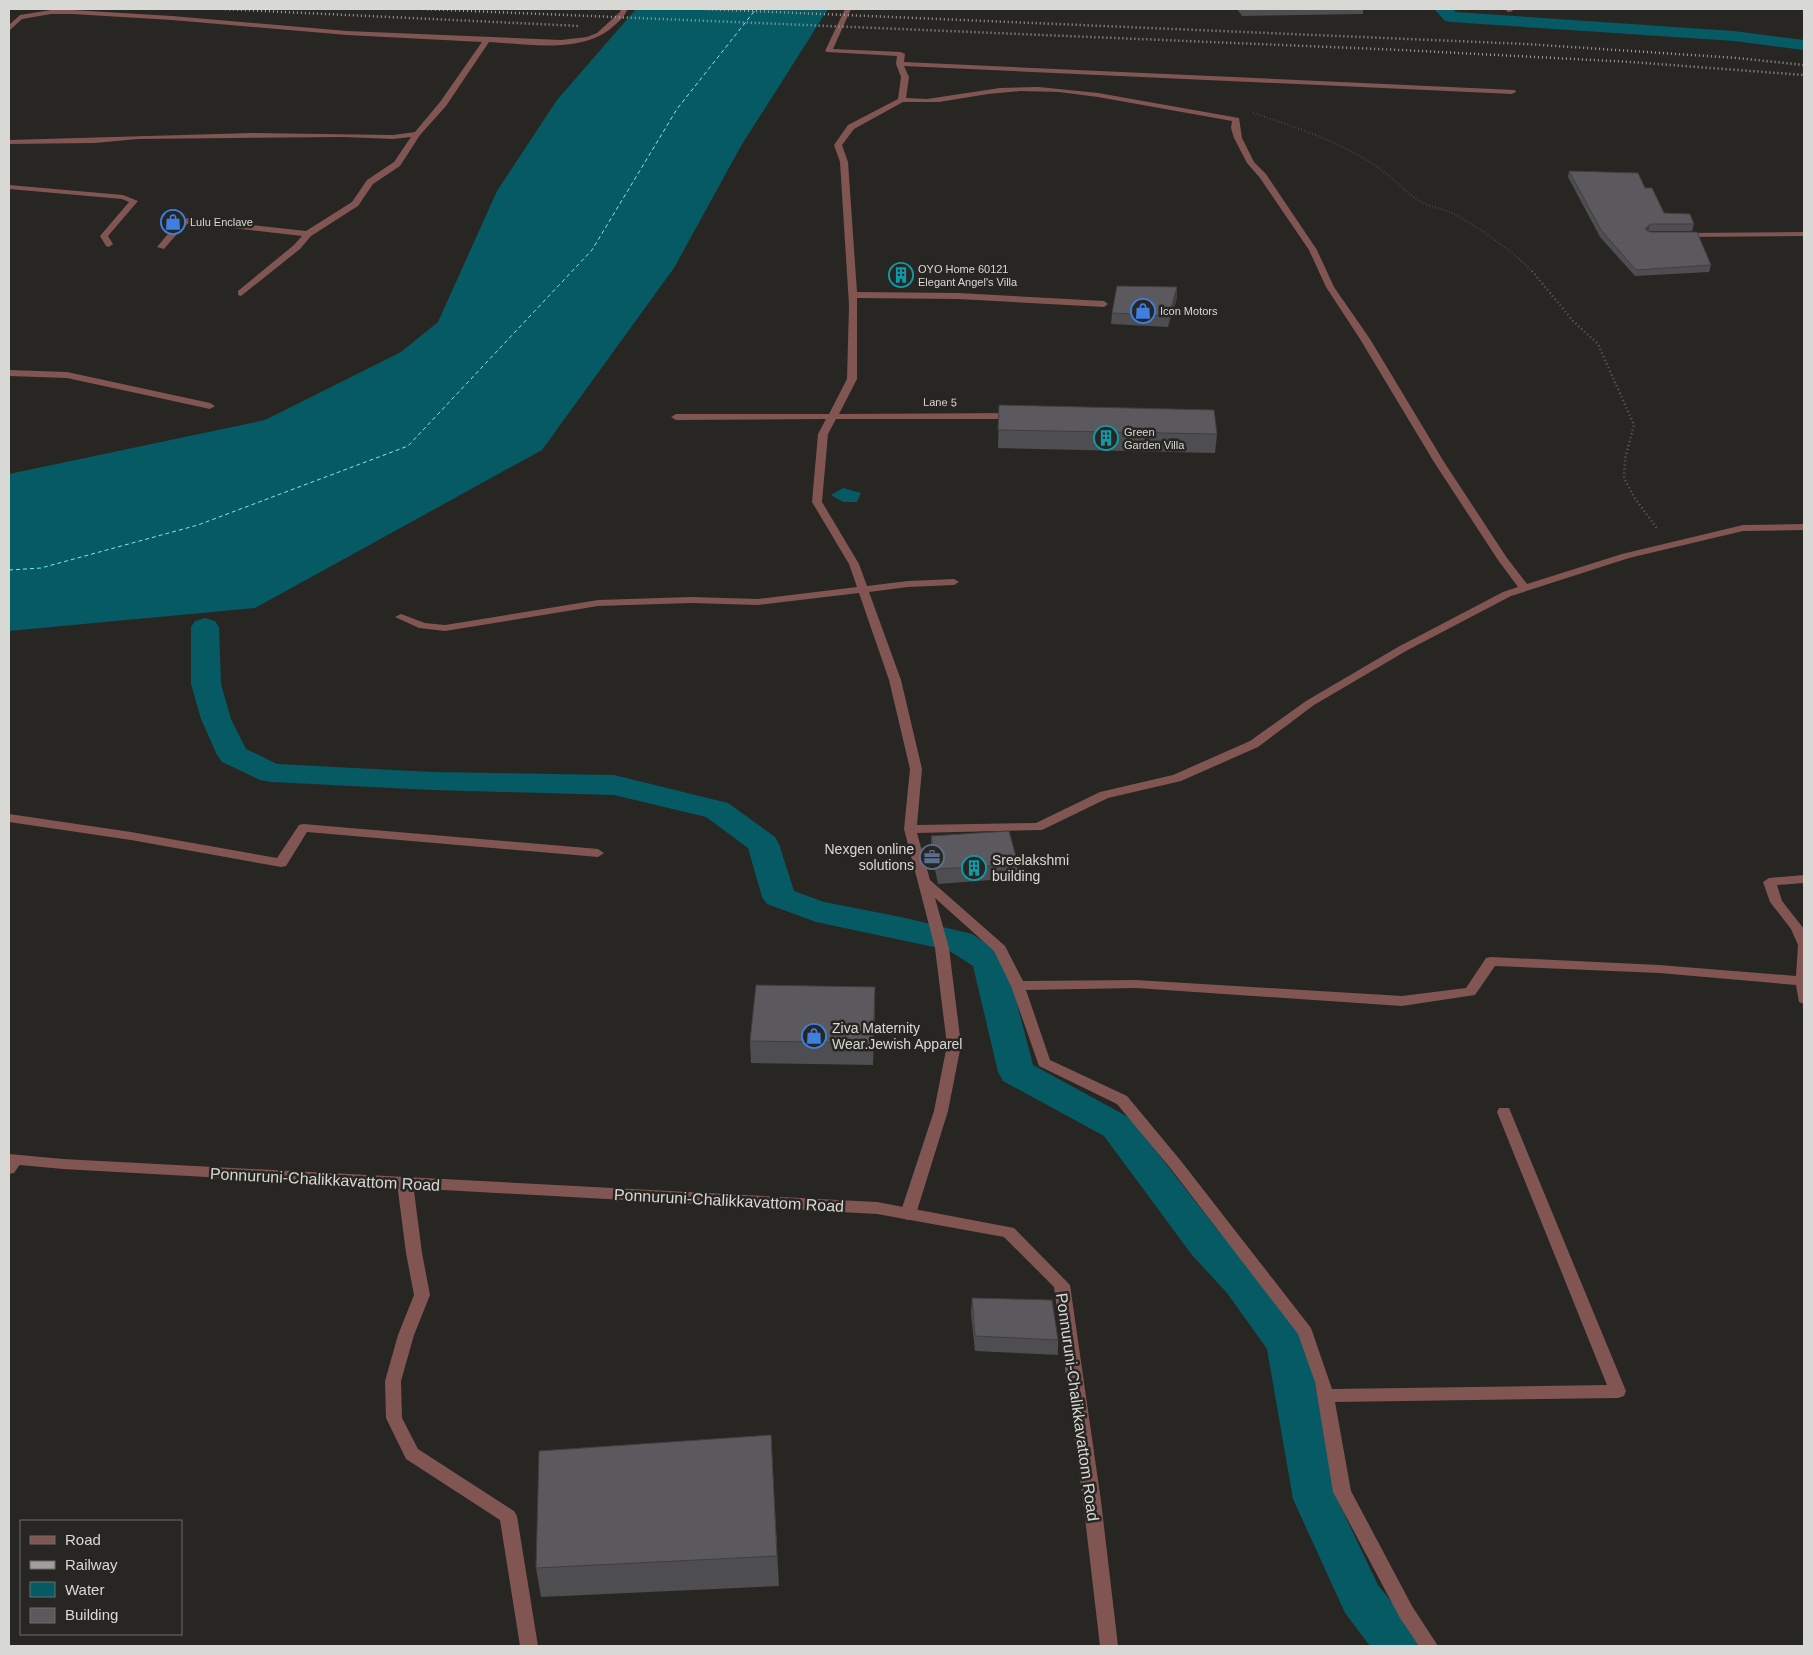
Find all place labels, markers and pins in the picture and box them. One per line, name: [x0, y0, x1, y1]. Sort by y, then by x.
shop icon: Lulu Enclave: [160, 209, 186, 235]
place label: Lulu Enclave: [190, 216, 253, 228]
building icon: OYO Home 60121 Elegant Angel's Villa: [888, 262, 914, 288]
place label: OYO Home 60121 Elegant Angel's Villa: [918, 263, 1018, 288]
shop icon: Icon Motors: [1130, 298, 1156, 324]
place label: Icon Motors: [1160, 305, 1218, 317]
building icon: Green Garden Villa: [1093, 425, 1119, 451]
place label: Green Garden Villa: [1124, 426, 1185, 451]
place label: Nexgen online solutions: [824, 841, 914, 873]
office icon: Nexgen online solutions: [919, 844, 945, 870]
place label: Sreelakshmi building: [992, 852, 1069, 884]
building icon: Sreelakshmi building: [961, 855, 987, 881]
place label: Ziva Maternity Wear.Jewish Apparel: [832, 1020, 962, 1052]
shop icon: Ziva Maternity Wear.Jewish Apparel: [801, 1023, 827, 1049]

